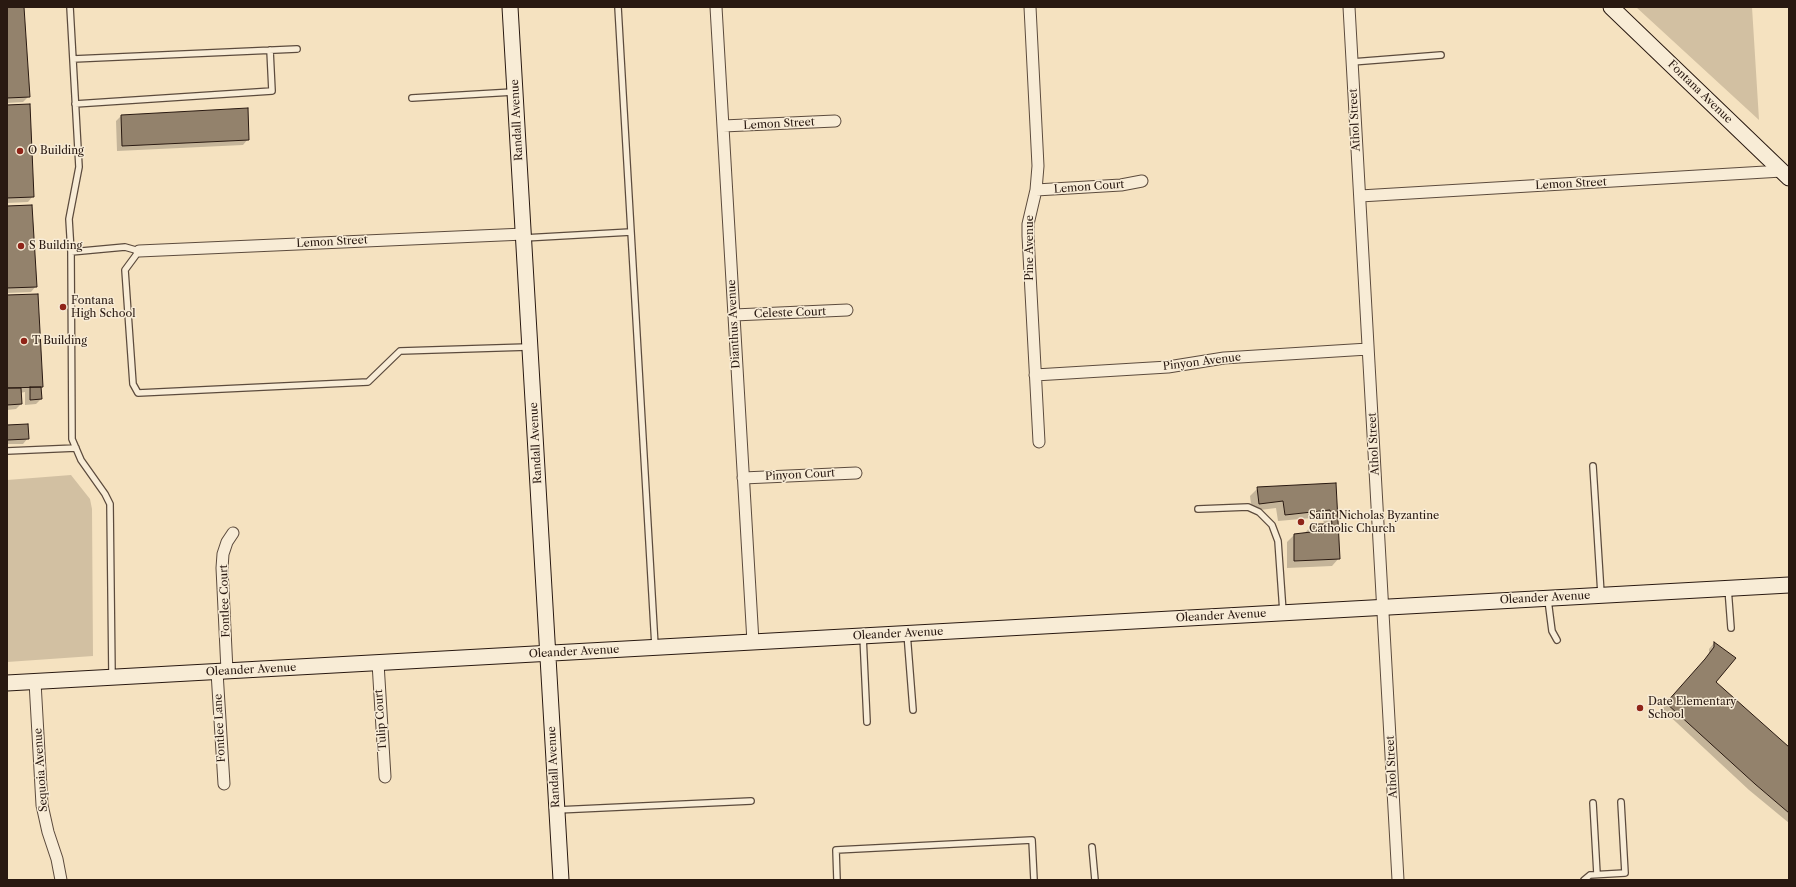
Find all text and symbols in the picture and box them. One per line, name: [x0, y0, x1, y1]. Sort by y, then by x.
street label: Fontana Avenue: [1665, 58, 1735, 126]
street label: Randall Avenue: [508, 79, 526, 161]
street label: Athol Street: [1347, 88, 1363, 152]
street label: Lemon Street: [743, 116, 815, 132]
place label: O Building: [28, 144, 84, 158]
marker: O Building: [15, 146, 25, 156]
street label: Lemon Street: [1535, 176, 1607, 192]
street label: Lemon Court: [1053, 178, 1125, 196]
street label: Pine Avenue: [1023, 215, 1037, 281]
street label: Lemon Street: [296, 234, 368, 250]
place label: S Building: [29, 239, 82, 253]
marker: S Building: [16, 241, 26, 251]
street label: Dianthus Avenue: [725, 279, 743, 369]
place label: Fontana High School: [71, 294, 135, 320]
marker: Fontana High School: [58, 302, 68, 312]
street label: Celeste Court: [754, 305, 826, 321]
place label: T Building: [32, 334, 87, 348]
marker: T Building: [19, 336, 29, 346]
street label: Pinyon Avenue: [1162, 351, 1242, 373]
street label: Randall Avenue: [527, 402, 545, 484]
street label: Athol Street: [1366, 412, 1382, 476]
street label: Pinyon Court: [765, 467, 835, 483]
place label: Saint Nicholas Byzantine Catholic Church: [1309, 509, 1439, 535]
marker: Saint Nicholas Byzantine Catholic Church: [1296, 517, 1306, 527]
street label: Fontlee Court: [217, 564, 233, 638]
street label: Oleander Avenue: [1499, 589, 1591, 607]
street label: Oleander Avenue: [1175, 607, 1267, 625]
street label: Oleander Avenue: [852, 625, 944, 643]
street label: Oleander Avenue: [528, 643, 620, 661]
street label: Oleander Avenue: [205, 661, 297, 679]
street label: Tulip Court: [372, 689, 390, 751]
street label: Fontlee Lane: [212, 693, 228, 763]
place label: Date Elementary School: [1648, 695, 1736, 721]
marker: Date Elementary School: [1635, 703, 1645, 713]
street label: Randall Avenue: [545, 726, 563, 808]
street label: Sequoia Avenue: [31, 728, 51, 812]
street label: Athol Street: [1384, 735, 1400, 799]

